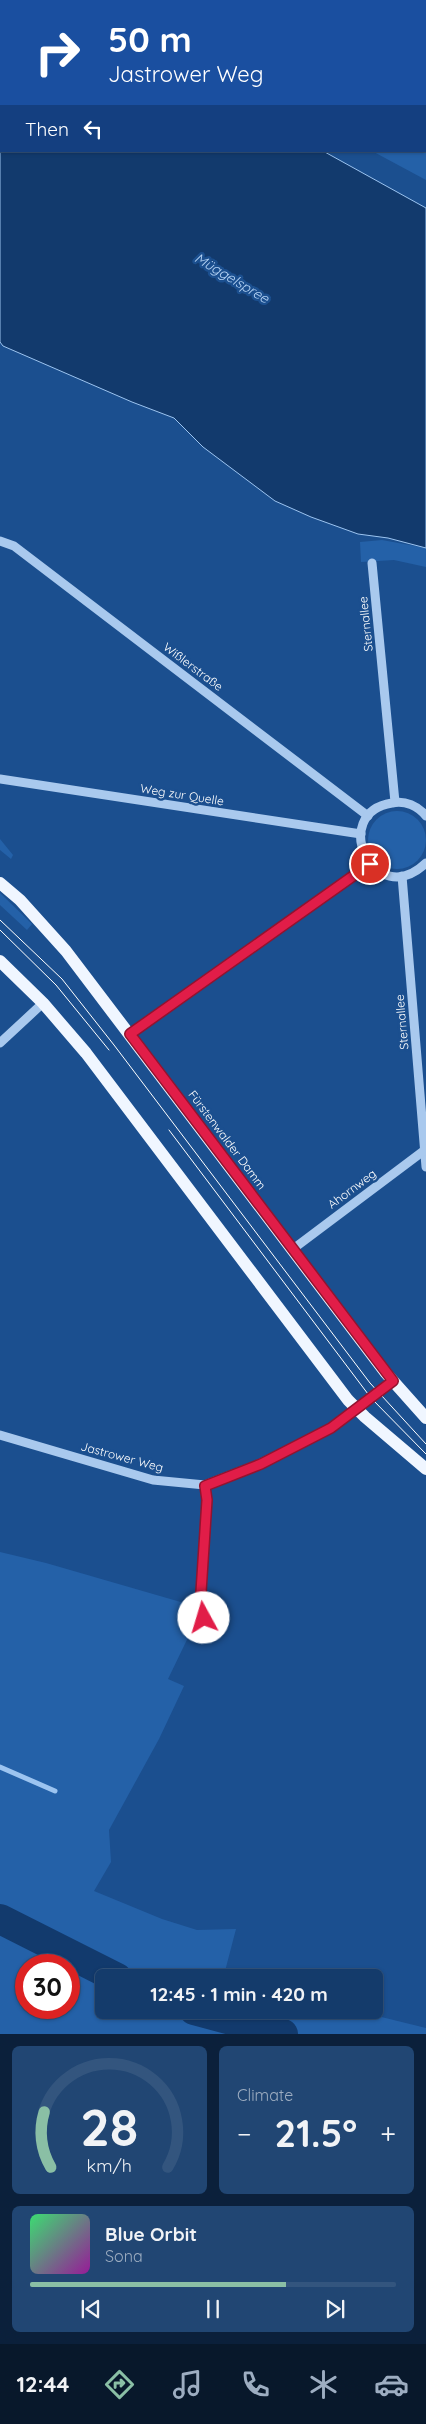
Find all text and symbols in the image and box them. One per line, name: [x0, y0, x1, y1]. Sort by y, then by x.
text: 50 m: [108, 17, 192, 61]
icon: right: [25, 20, 90, 85]
text: Jastrower Weg: [108, 60, 263, 88]
icon: left: [79, 115, 107, 143]
text: Then: [25, 117, 69, 141]
water label: Müggelspree: [191, 249, 273, 308]
street label: Sternallee: [355, 596, 376, 652]
street label: Wißlerstraße: [160, 639, 226, 694]
street label: Weg zur Quelle: [139, 780, 225, 809]
pin: [349, 843, 391, 885]
icon: arrive: [356, 850, 384, 878]
street label: Sternallee: [392, 994, 411, 1050]
street label: Fürstenwalder Damm: [185, 1087, 270, 1192]
street label: Ahornweg: [325, 1166, 379, 1212]
street label: Jastrower Weg: [79, 1438, 165, 1475]
position arrow: [177, 1591, 229, 1643]
speed limit sign: 30: [15, 1954, 80, 2019]
text: 12:45 · 1 min · 420 m: [150, 1982, 328, 2006]
text: Climate: [237, 2085, 293, 2105]
text: 28: [80, 2094, 139, 2159]
text: 21.5°: [275, 2109, 357, 2157]
text: −: [237, 2116, 252, 2151]
text: +: [380, 2116, 396, 2151]
text: km/h: [87, 2154, 132, 2176]
text: Blue Orbit: [105, 2222, 197, 2246]
text: Sona: [105, 2246, 143, 2266]
icon: previous: [77, 2295, 105, 2323]
icon: pause: [199, 2295, 227, 2323]
icon: next: [321, 2295, 349, 2323]
icon: directions: [102, 2367, 137, 2402]
icon: music: [170, 2367, 205, 2402]
icon: phone: [238, 2367, 273, 2402]
icon: climate: [306, 2367, 341, 2402]
icon: car: [374, 2367, 409, 2402]
text: 12:44: [17, 2370, 69, 2398]

